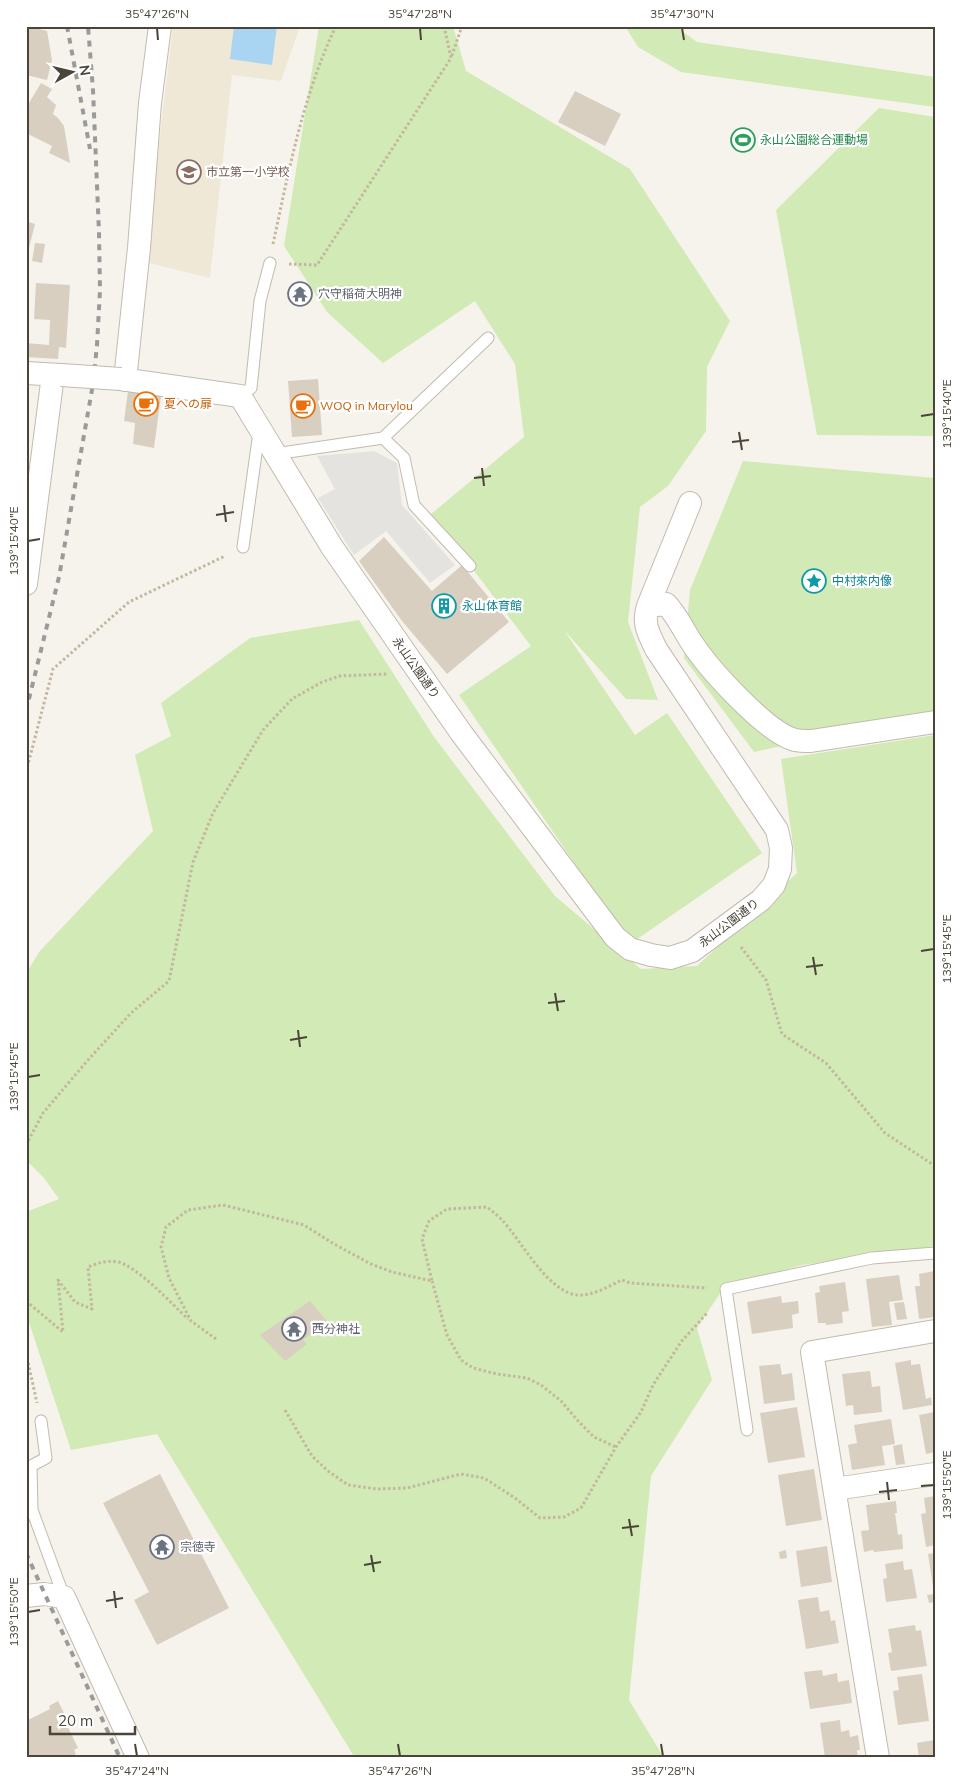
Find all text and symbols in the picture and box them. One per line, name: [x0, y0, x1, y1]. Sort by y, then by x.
text: 35°47'26"N: [125, 6, 189, 21]
text: 35°47'28"N: [388, 6, 452, 21]
text: 35°47'30"N: [650, 6, 714, 21]
north arrow: [48, 48, 98, 98]
text: N: [75, 64, 95, 77]
sports icon: 永山公園総合運動場: [730, 127, 756, 153]
place label: 永山公園総合運動場: [760, 132, 868, 147]
school or university icon: 市立第一小学校: [176, 159, 202, 185]
place label: 市立第一小学校: [206, 164, 290, 179]
temple icon: 穴守稲荷大明神: [287, 281, 313, 307]
place label: 穴守稲荷大明神: [318, 286, 402, 301]
text: 139°15'40"E: [939, 379, 954, 449]
cafe icon: 夏への扉: [133, 391, 159, 417]
cafe icon: WOQ in Marylou: [290, 393, 316, 419]
place label: 夏への扉: [164, 396, 212, 411]
place label: WOQ in Marylou: [320, 398, 413, 413]
text: 139°15'40"E: [6, 506, 21, 576]
place icon: 中村來内像: [801, 568, 827, 594]
place label: 中村來内像: [832, 573, 892, 588]
building icon: 永山体育館: [431, 593, 457, 619]
place label: 永山体育館: [462, 598, 522, 613]
street label: 永山公園通り: [390, 634, 443, 702]
street label: 永山公園通り: [695, 895, 762, 950]
text: 139°15'45"E: [939, 914, 954, 984]
text: 139°15'45"E: [6, 1042, 21, 1112]
temple icon: 西分神社: [281, 1316, 307, 1342]
place label: 西分神社: [312, 1321, 360, 1336]
text: 139°15'50"E: [939, 1450, 954, 1520]
temple icon: 宗徳寺: [149, 1534, 175, 1560]
place label: 宗徳寺: [180, 1539, 216, 1554]
text: 139°15'50"E: [6, 1577, 21, 1647]
scale bar: [50, 1704, 135, 1736]
text: 20 m: [58, 1711, 93, 1730]
text: 35°47'24"N: [105, 1763, 169, 1778]
text: 35°47'26"N: [368, 1763, 432, 1778]
text: 35°47'28"N: [631, 1763, 695, 1778]

